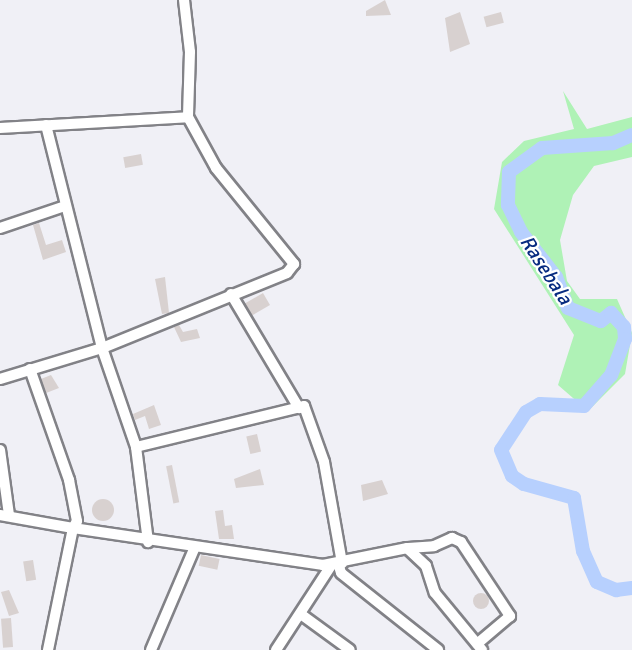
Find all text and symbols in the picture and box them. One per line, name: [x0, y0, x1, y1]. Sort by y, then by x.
water label: Rasebala: [515, 231, 577, 309]

